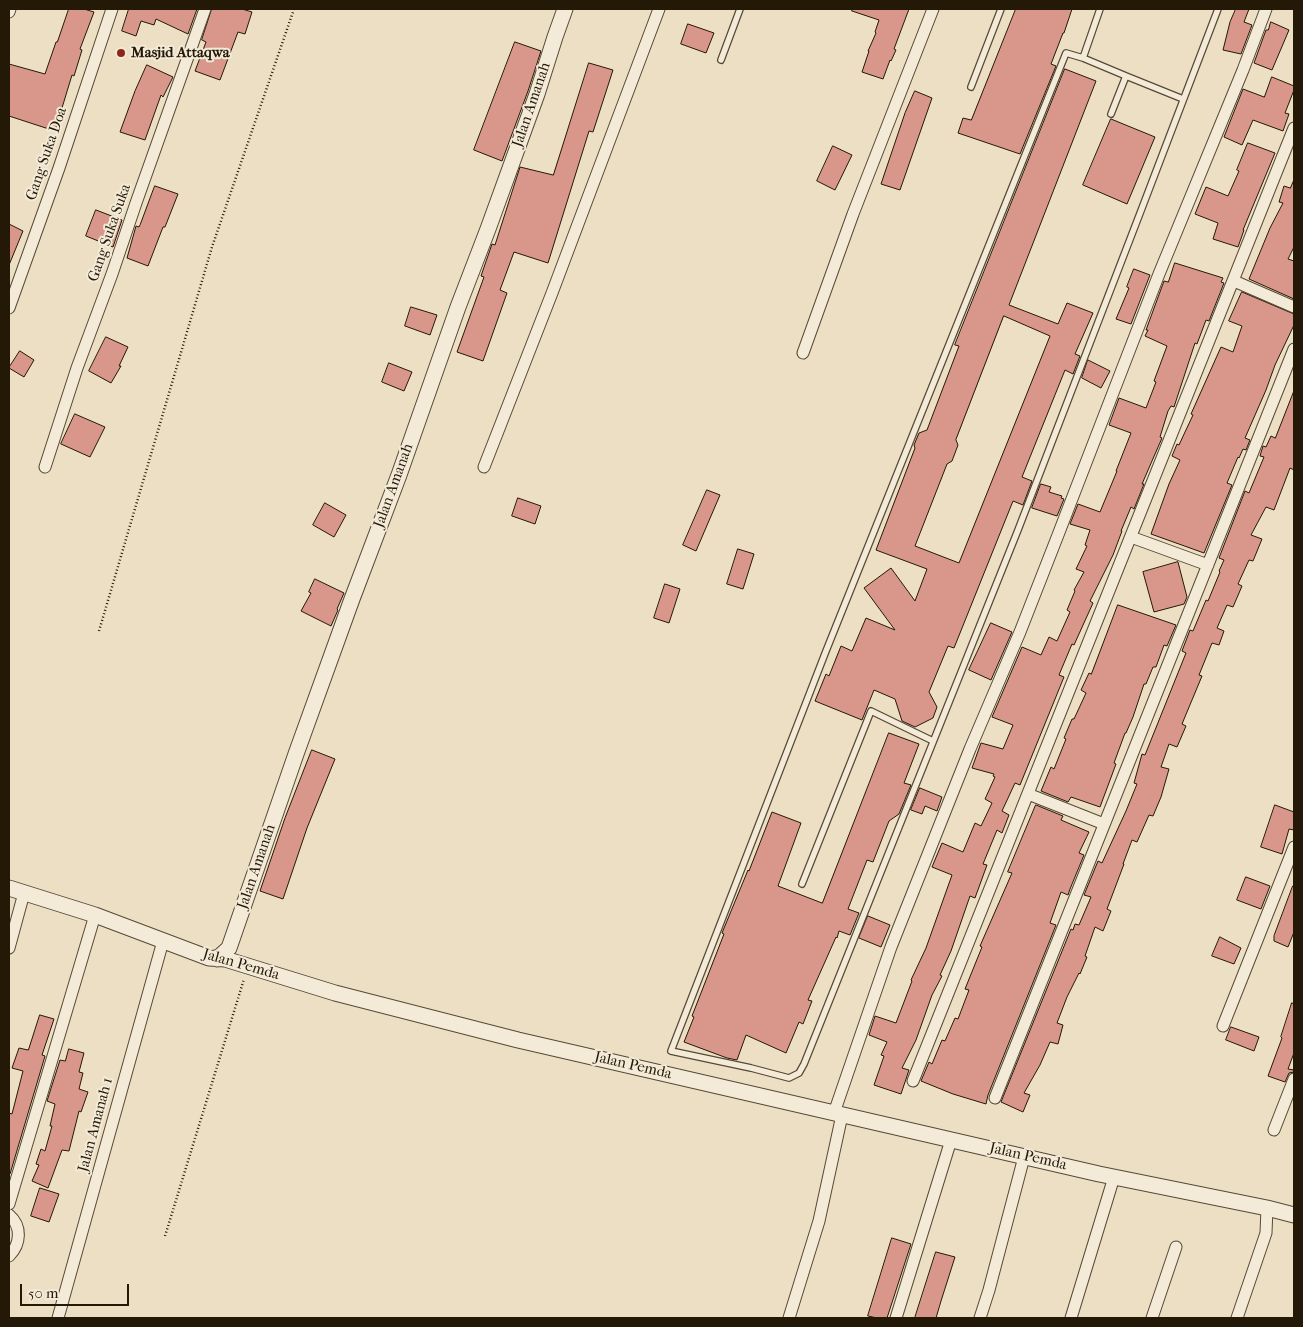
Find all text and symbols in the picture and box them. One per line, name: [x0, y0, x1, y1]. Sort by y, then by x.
place label: Masjid Attaqwa: [131, 44, 230, 62]
marker: Masjid Attaqwa: [115, 47, 127, 59]
street label: Jalan Amanah: [509, 60, 555, 150]
street label: Gang Suka Doa: [23, 105, 71, 203]
street label: Gang Suka Suka: [85, 182, 135, 284]
street label: Jalan Amanah: [370, 441, 418, 531]
street label: Jalan Amanah: [234, 822, 280, 912]
street label: Jalan Pemda: [201, 945, 281, 985]
street label: Jalan Pemda: [593, 1048, 673, 1084]
street label: Jalan Amanah 1: [75, 1076, 117, 1174]
street label: Jalan Pemda: [988, 1139, 1068, 1175]
scale bar: [22, 1274, 131, 1306]
text: 50 m: [28, 1284, 58, 1302]

